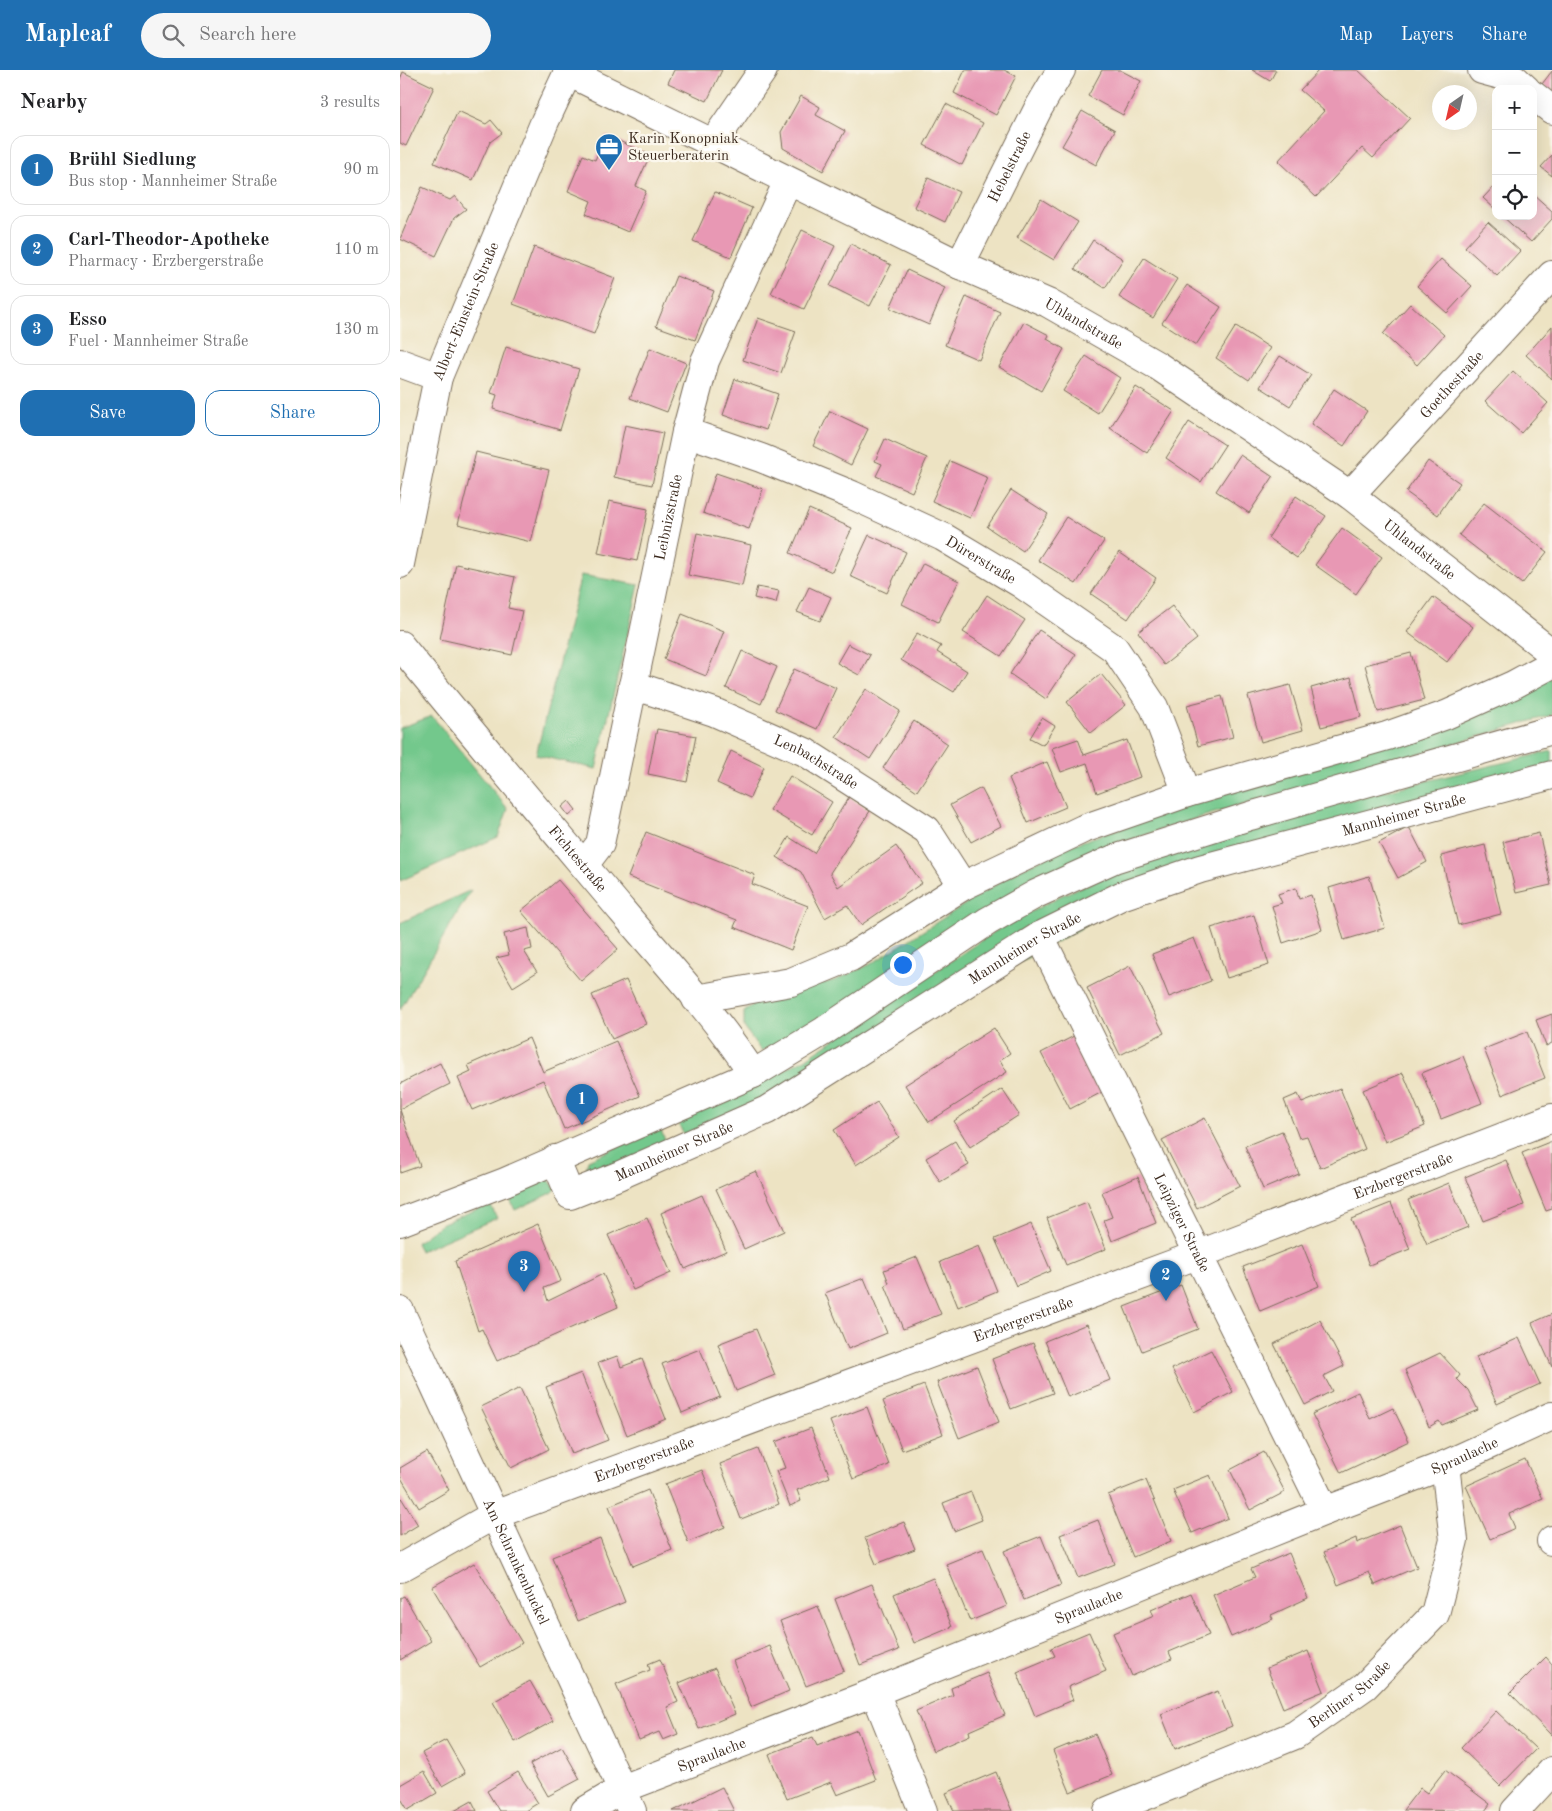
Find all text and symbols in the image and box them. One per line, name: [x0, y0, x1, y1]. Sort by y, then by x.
search box: [141, 13, 491, 58]
icon: search: [159, 21, 187, 49]
text: Mapleaf: [25, 23, 111, 47]
text: Search here: [199, 26, 296, 45]
text: Map: [1339, 26, 1373, 44]
text: Layers: [1401, 26, 1453, 44]
text: Share: [1481, 26, 1527, 44]
north arrow: [1432, 85, 1477, 130]
map controls: [1492, 85, 1537, 220]
button: +: [1492, 85, 1537, 130]
text: Nearby: [20, 92, 88, 113]
text: 3 results: [320, 95, 380, 111]
street label: Hebelstraße: [986, 129, 1035, 205]
button: −: [1492, 130, 1537, 175]
office icon: Karin Konopniak Steuerberaterin: [594, 132, 624, 171]
place label: Karin Konopniak Steuerberaterin: [628, 132, 739, 164]
text: Brühl Siedlung: [68, 151, 196, 170]
text: 1: [32, 162, 42, 178]
text: 90 m: [343, 162, 379, 178]
text: Bus stop · Mannheimer Straße: [68, 174, 277, 190]
button: locate: [1492, 175, 1537, 220]
text: Carl-Theodor-Apotheke: [68, 231, 270, 250]
street label: Albert-Einstein-Straße: [431, 240, 503, 384]
text: 2: [32, 242, 42, 258]
text: 110 m: [334, 242, 379, 258]
text: Pharmacy · Erzbergerstraße: [68, 254, 264, 270]
street label: Uhlandstraße: [1041, 297, 1125, 353]
text: Esso: [68, 311, 107, 330]
text: 3: [32, 322, 42, 338]
text: 130 m: [334, 322, 379, 338]
text: Fuel · Mannheimer Straße: [68, 334, 248, 350]
street label: Goethestraße: [1418, 349, 1487, 422]
button: Save: [20, 390, 195, 436]
button: Share: [205, 390, 380, 436]
street label: Leibnizstraße: [653, 473, 686, 562]
street label: Uhlandstraße: [1379, 518, 1458, 583]
street label: Dürerstraße: [942, 534, 1018, 588]
street label: Lenbachstraße: [771, 733, 860, 793]
street label: Mannheimer Straße: [1341, 792, 1468, 840]
street label: Fichtestraße: [545, 824, 609, 895]
street label: Mannheimer Straße: [967, 911, 1084, 988]
your location: [890, 952, 916, 978]
pin: 1: [566, 1084, 598, 1125]
street label: Mannheimer Straße: [613, 1120, 736, 1185]
street label: Erzbergerstraße: [1352, 1151, 1455, 1203]
street label: Leipziger Straße: [1150, 1172, 1211, 1275]
pin: 3: [508, 1251, 540, 1292]
pin: 2: [1150, 1260, 1182, 1301]
street label: Erzbergerstraße: [972, 1295, 1076, 1346]
street label: Erzbergerstraße: [593, 1436, 697, 1486]
street label: Spraulache: [1429, 1436, 1501, 1479]
street label: Am Schrankenbuckel: [479, 1497, 550, 1627]
street label: Spraulache: [1053, 1587, 1125, 1628]
street label: Berliner Straße: [1306, 1658, 1394, 1732]
street label: Spraulache: [676, 1736, 748, 1776]

